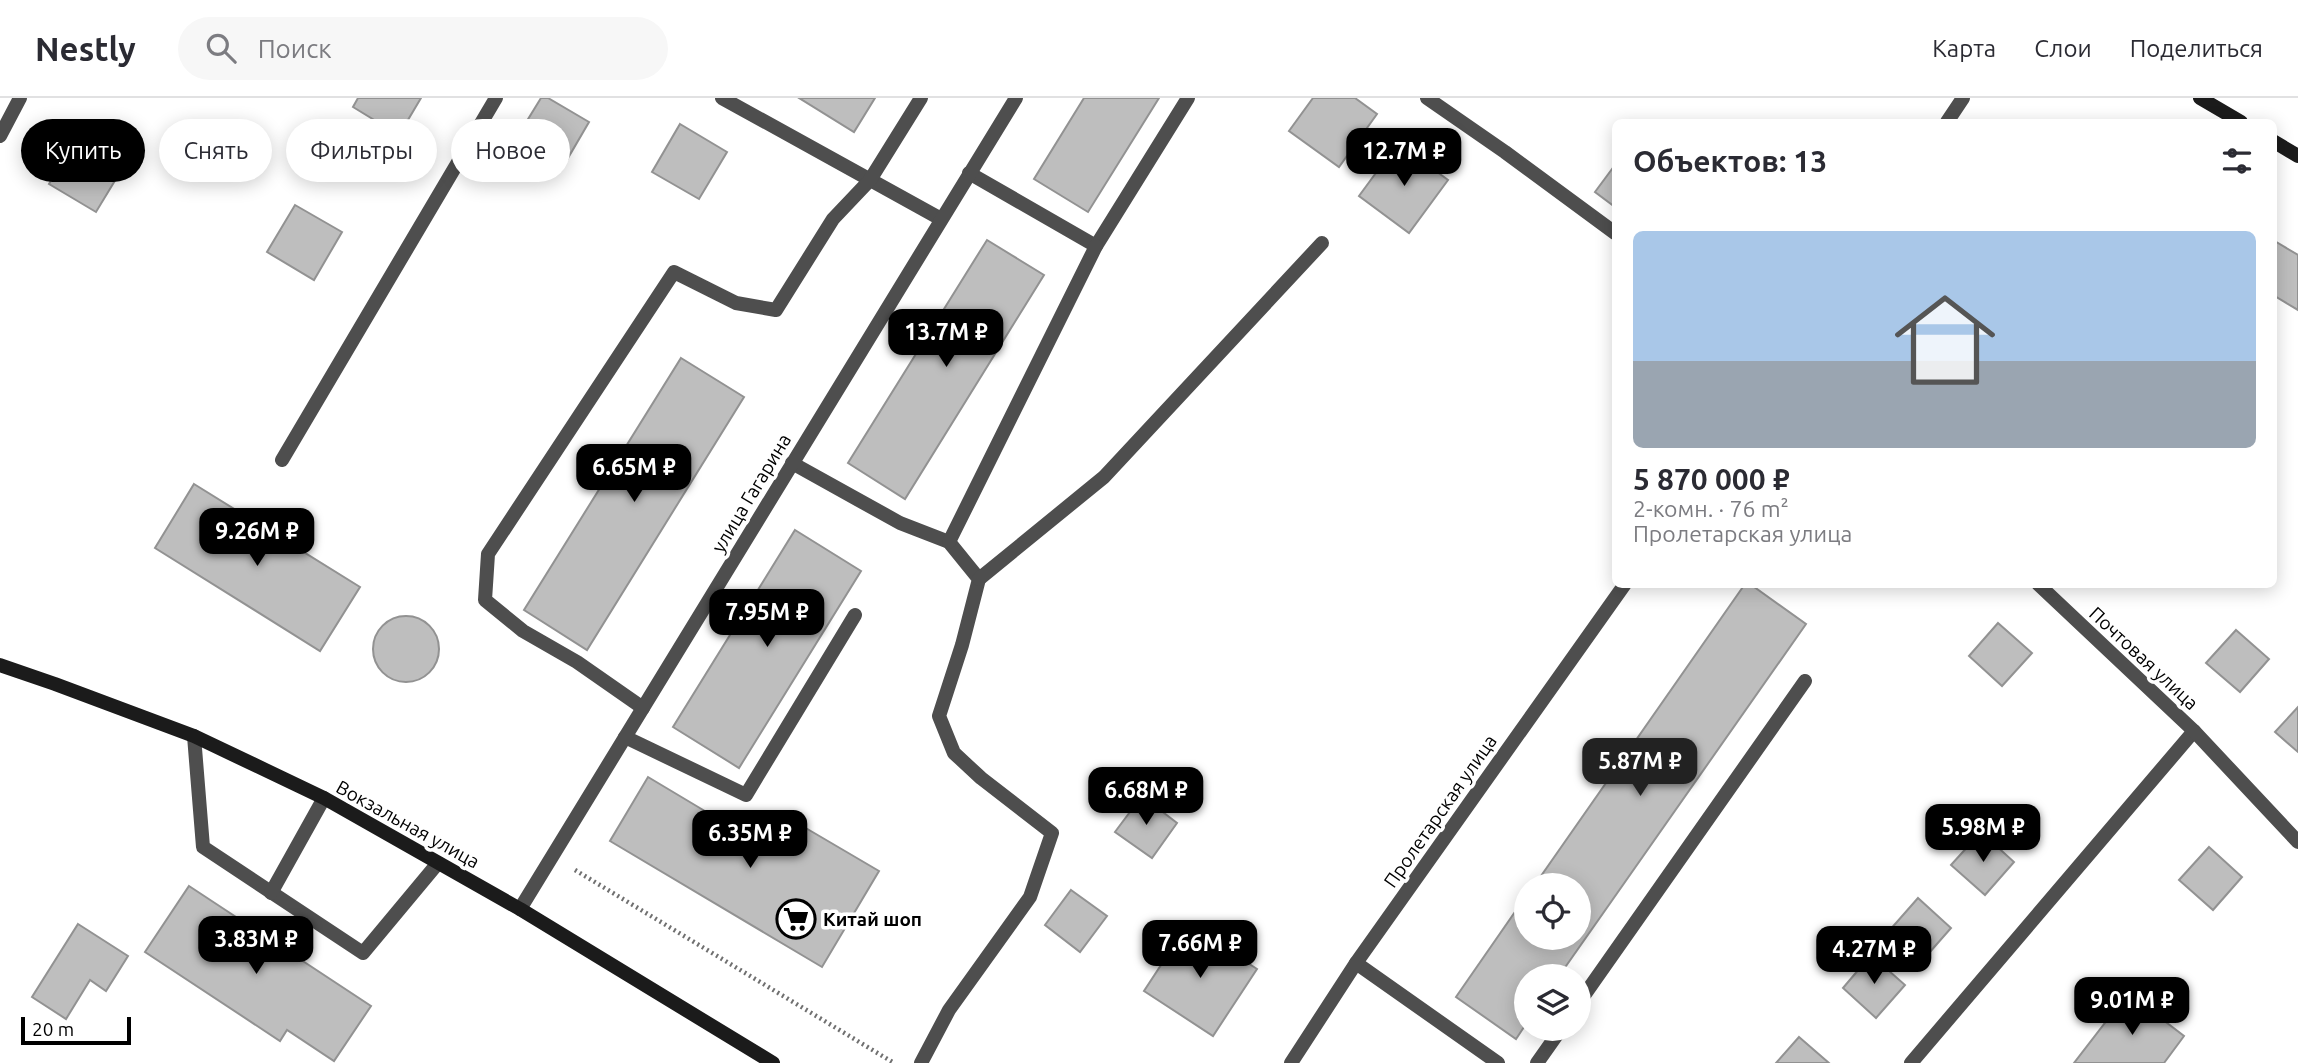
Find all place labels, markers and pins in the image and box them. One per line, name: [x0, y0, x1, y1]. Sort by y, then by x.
pin: 12.7M ₽: [1339, 129, 1469, 188]
pin: 13.7M ₽: [881, 310, 1011, 369]
pin: 6.65M ₽: [569, 444, 699, 504]
pin: 9.26M ₽: [192, 508, 322, 568]
pin: 7.95M ₽: [702, 589, 832, 649]
pin: 5.87M ₽: [1575, 738, 1705, 798]
pin: 6.68M ₽: [1081, 768, 1211, 827]
pin: 5.98M ₽: [1918, 804, 2048, 864]
pin: 6.35M ₽: [685, 810, 815, 870]
supermarket icon: Китай шоп: [775, 898, 817, 940]
place label: Китай шоп: [823, 908, 922, 930]
pin: 3.83M ₽: [191, 916, 321, 976]
pin: 7.66M ₽: [1135, 920, 1265, 980]
pin: 4.27M ₽: [1809, 926, 1939, 986]
pin: 9.01M ₽: [2067, 978, 2197, 1037]

